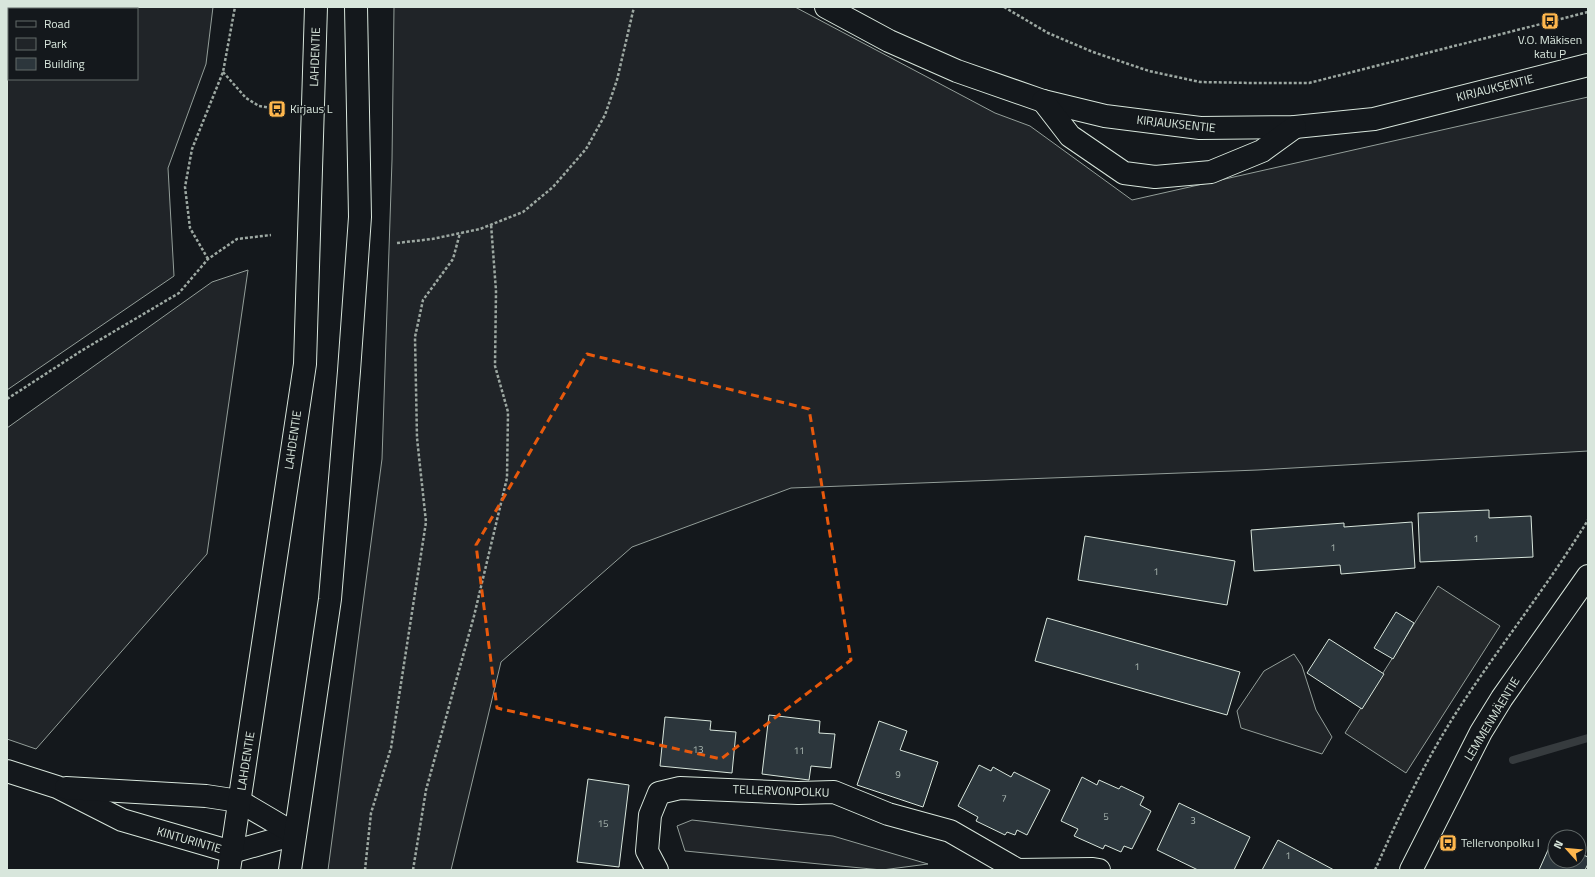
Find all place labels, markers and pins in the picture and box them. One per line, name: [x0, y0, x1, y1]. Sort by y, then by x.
bus stop icon: V.O. Mäkisen katu P: [1540, 11, 1560, 31]
place label: V.O. Mäkisen katu P: [1518, 30, 1582, 63]
bus stop icon: Kirjaus L: [267, 99, 287, 119]
place label: Kirjaus L: [290, 99, 333, 118]
bus stop icon: Tellervonpolku I: [1438, 833, 1458, 853]
place label: Tellervonpolku I: [1461, 833, 1540, 852]

